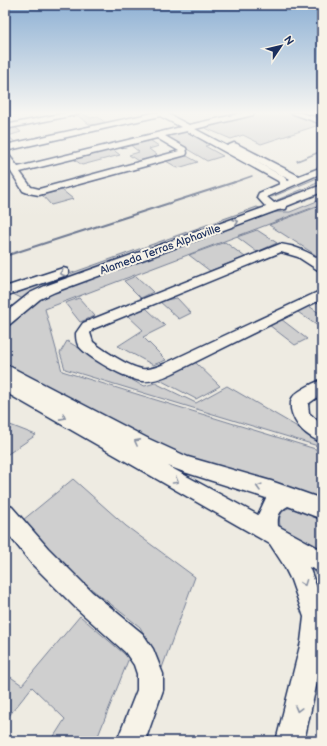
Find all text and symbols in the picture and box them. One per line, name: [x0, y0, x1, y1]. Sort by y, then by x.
north arrow: [261, 26, 301, 66]
text: N: [281, 33, 296, 48]
one-way arrow: [233, 218, 240, 227]
street label: Alameda Terras Alphaville: [98, 221, 223, 277]
one-way arrow: [58, 268, 65, 277]
one-way arrow: [59, 412, 66, 419]
one-way arrow: [134, 439, 141, 447]
one-way arrow: [172, 476, 180, 483]
one-way arrow: [256, 483, 263, 492]
one-way arrow: [300, 579, 308, 586]
one-way arrow: [294, 705, 303, 712]

